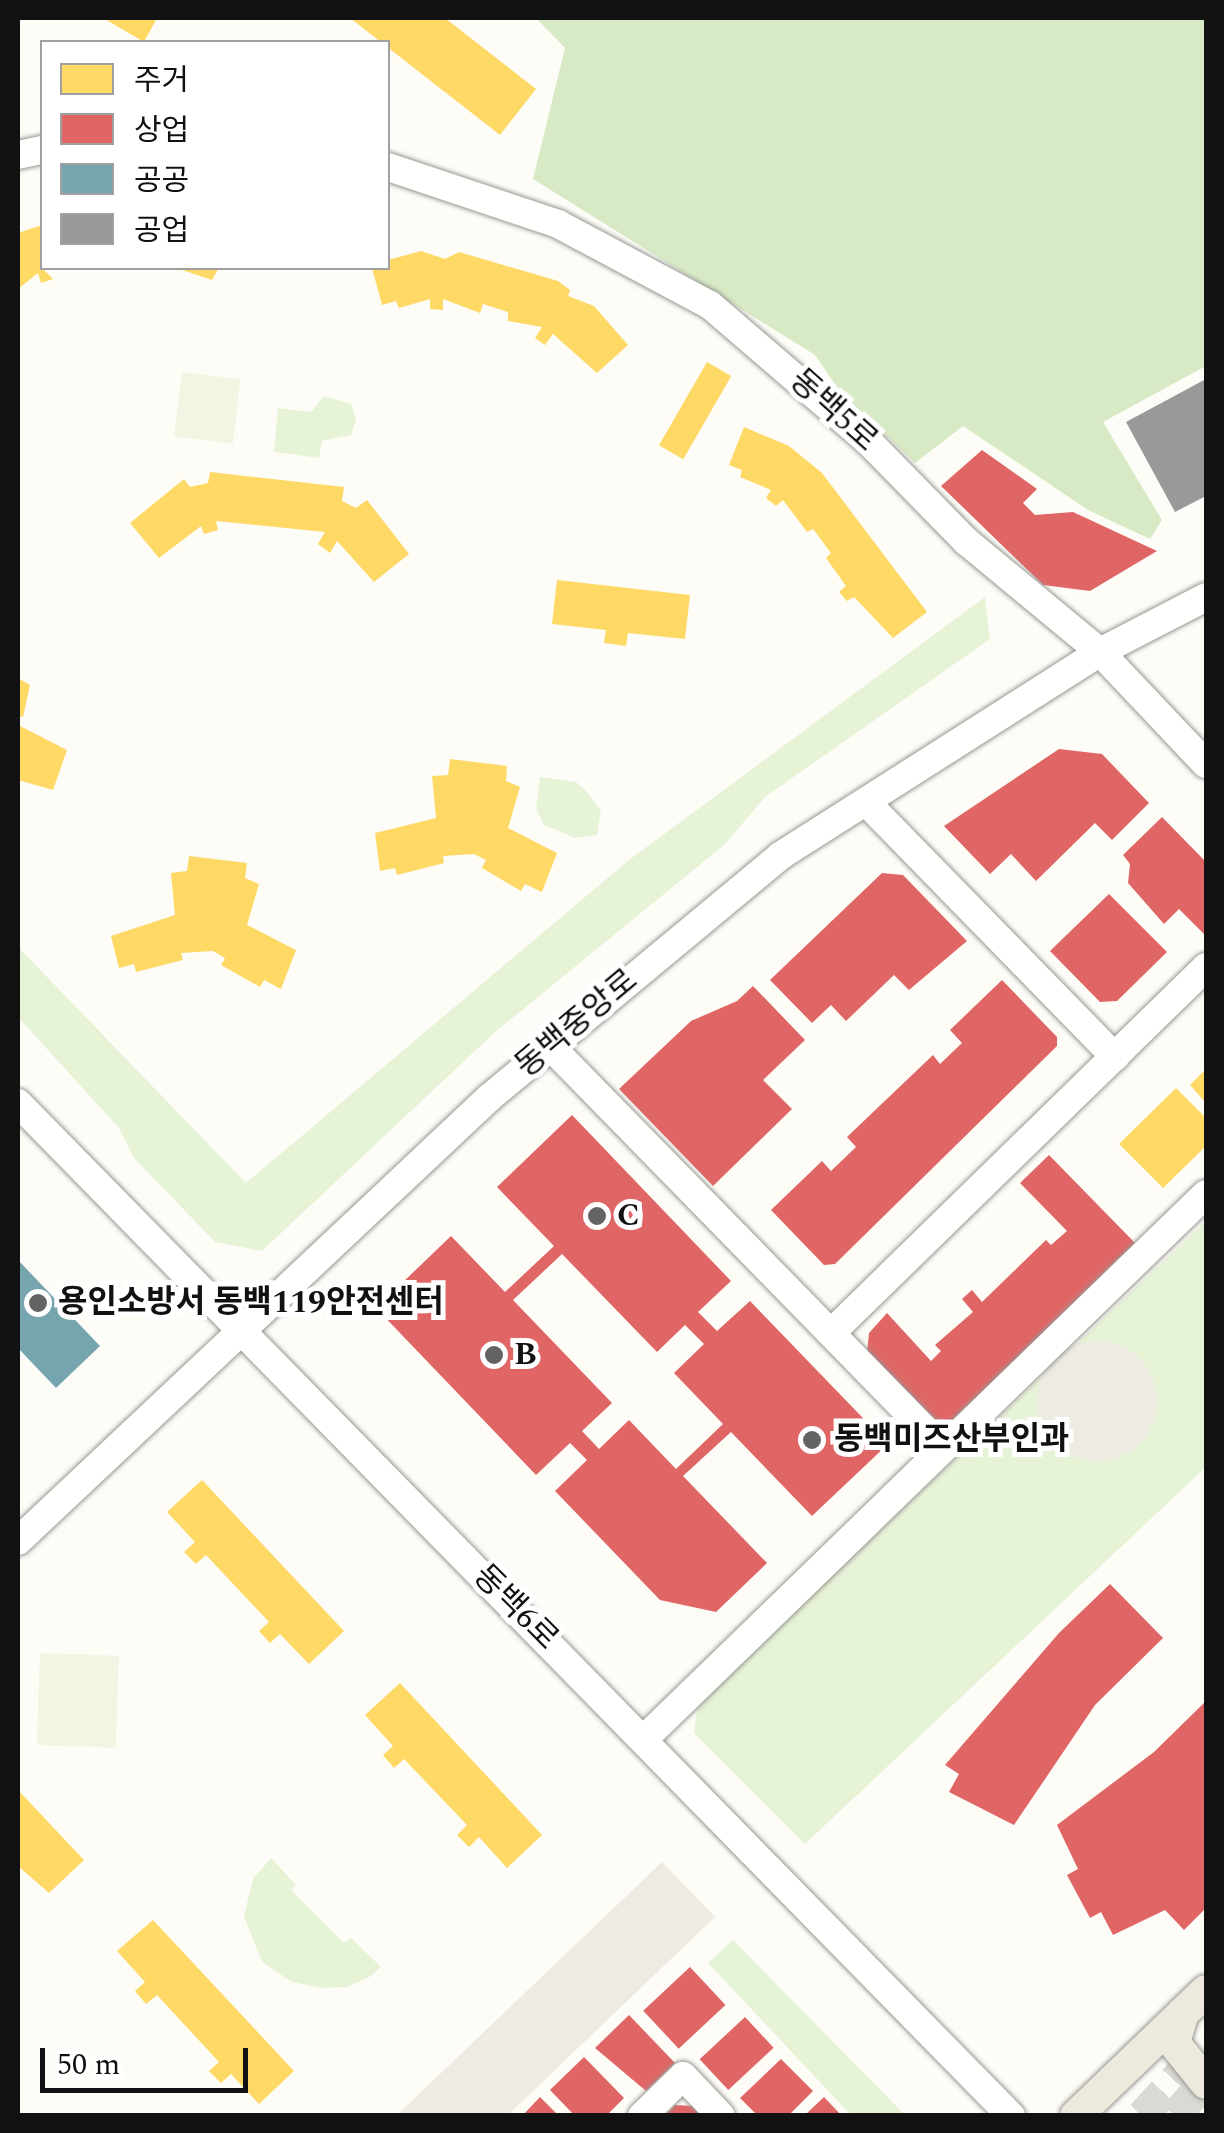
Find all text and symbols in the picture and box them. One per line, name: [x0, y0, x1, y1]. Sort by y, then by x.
legend: [40, 40, 390, 270]
text: 주거: [134, 58, 189, 104]
text: 상업: [134, 108, 189, 154]
text: 공공: [134, 158, 189, 204]
text: 공업: [134, 208, 189, 254]
street label: 동백5로: [781, 362, 885, 460]
street label: 동백중앙로: [508, 962, 646, 1086]
place label: C: [617, 1197, 640, 1235]
marker: C: [586, 1205, 608, 1227]
place label: 용인소방서 동백119안전센터: [58, 1284, 444, 1322]
marker: 용인소방서 동백119안전센터: [27, 1292, 49, 1314]
place label: B: [514, 1336, 537, 1374]
marker: B: [483, 1344, 505, 1366]
place label: 동백미즈산부인과: [834, 1421, 1070, 1459]
marker: 동백미즈산부인과: [799, 1427, 825, 1453]
street label: 동백6로: [465, 1558, 565, 1658]
scale bar: [45, 2028, 252, 2090]
text: 50 m: [57, 2042, 120, 2088]

